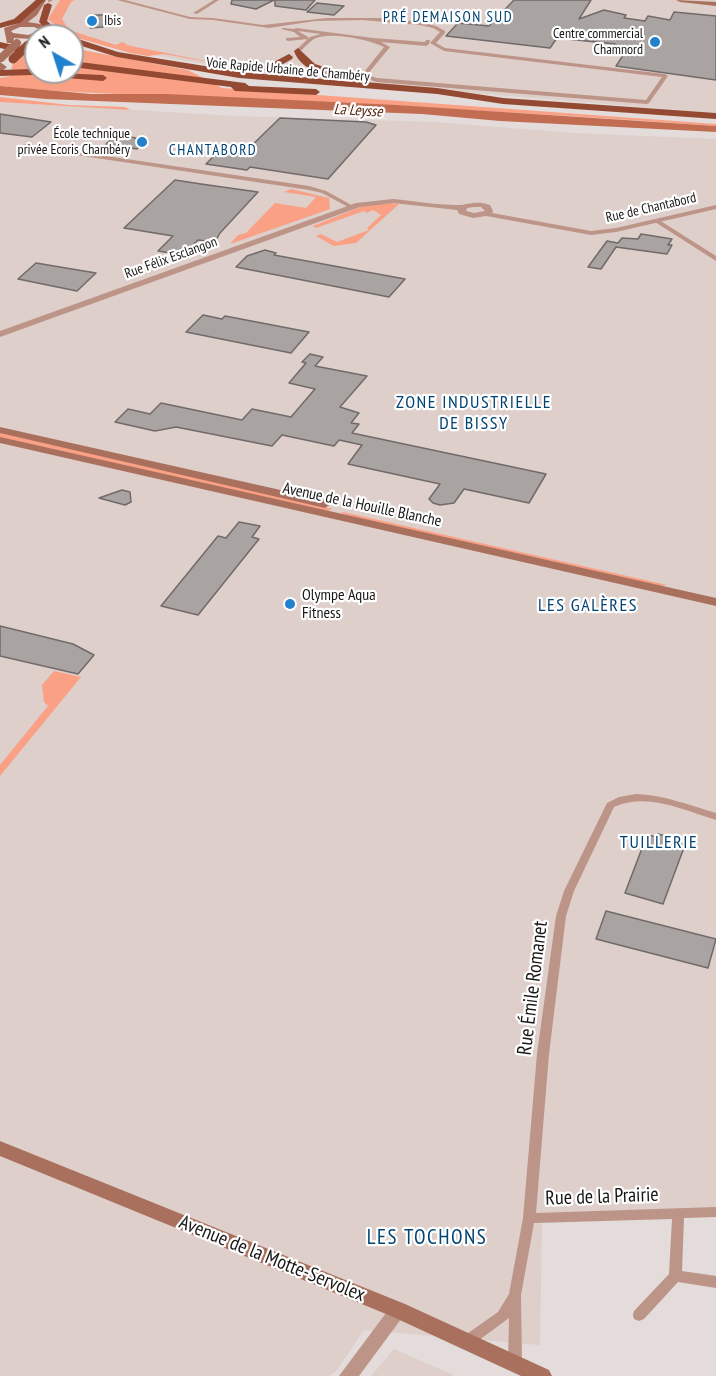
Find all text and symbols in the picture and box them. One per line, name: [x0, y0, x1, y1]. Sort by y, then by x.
district label: PRÉ DEMAISON SUD: [383, 9, 513, 27]
place label: Ibis: [104, 13, 121, 29]
marker: Ibis: [85, 14, 99, 28]
north arrow: [24, 24, 84, 84]
place label: Centre commercial Chamnord: [553, 26, 643, 58]
text: N: [34, 31, 54, 52]
marker: Centre commercial Chamnord: [648, 35, 662, 49]
street label: Voie Rapide Urbaine de Chambéry: [206, 54, 370, 86]
water label: La Leysse: [333, 101, 383, 121]
place label: École technique privée Ecoris Chambéry: [18, 126, 130, 158]
marker: École technique privée Ecoris Chambéry: [135, 135, 149, 149]
district label: CHANTABORD: [169, 142, 257, 160]
street label: Rue de Chantabord: [604, 189, 698, 227]
street label: Rue Félix Esclangon: [122, 233, 220, 283]
district label: ZONE INDUSTRIELLE DE BISSY: [396, 392, 552, 434]
street label: Avenue de la Houille Blanche: [281, 479, 443, 531]
place label: Olympe Aqua Fitness: [302, 585, 376, 623]
district label: LES GALÈRES: [538, 595, 638, 617]
marker: Olympe Aqua Fitness: [283, 597, 297, 611]
district label: TUILLERIE: [620, 832, 698, 854]
street label: Rue Émile Romanet: [513, 920, 553, 1056]
street label: Rue de la Prairie: [545, 1183, 659, 1211]
street label: Avenue de la Motte-Servolex: [175, 1211, 369, 1307]
district label: LES TOCHONS: [367, 1225, 487, 1251]

